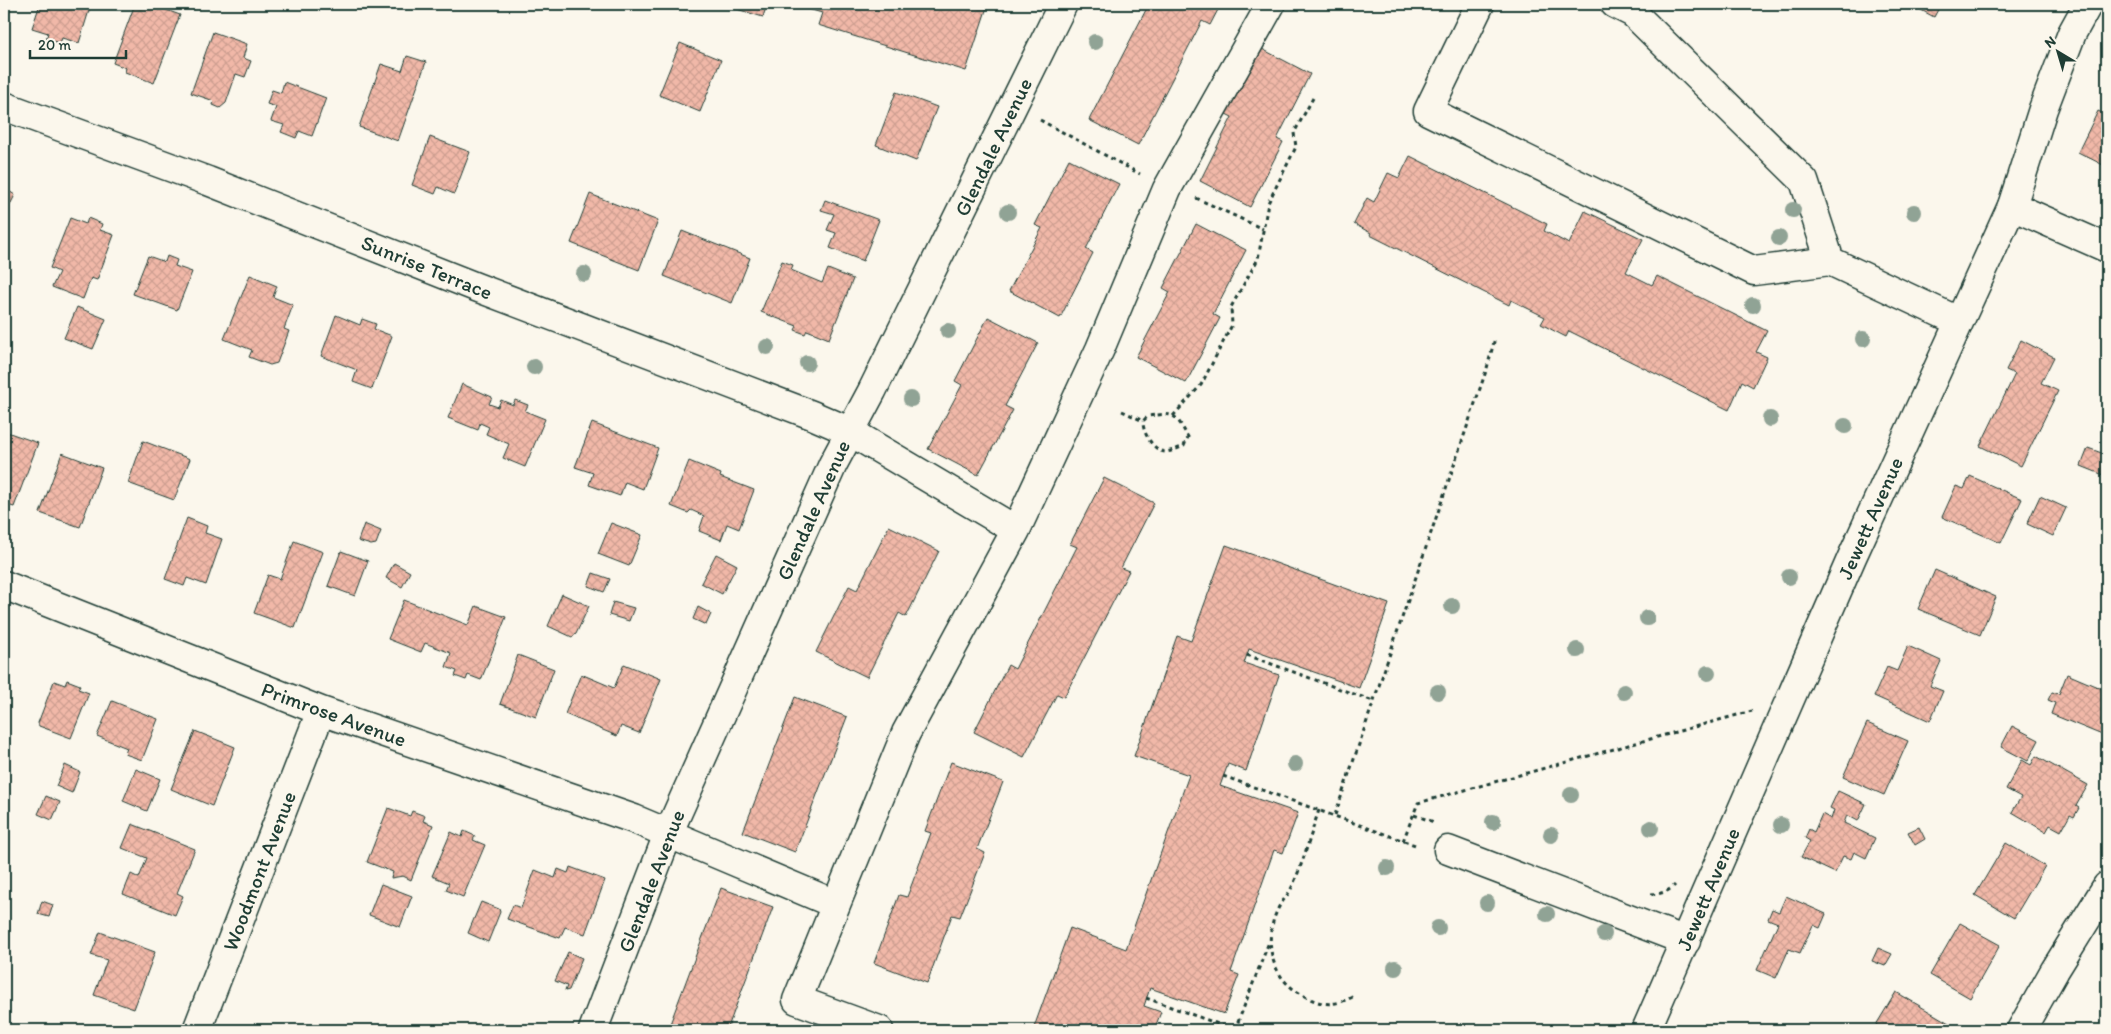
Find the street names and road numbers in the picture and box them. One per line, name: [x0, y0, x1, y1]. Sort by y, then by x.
street label: Glendale Avenue: [949, 74, 1037, 220]
street label: Sunrise Terrace: [358, 229, 496, 305]
street label: Glendale Avenue: [771, 436, 855, 584]
street label: Jewett Avenue: [1832, 453, 1908, 583]
street label: Primrose Avenue: [258, 676, 410, 752]
street label: Woodmont Avenue: [217, 788, 301, 954]
street label: Glendale Avenue: [612, 806, 690, 956]
street label: Jewett Avenue: [1671, 824, 1745, 954]

